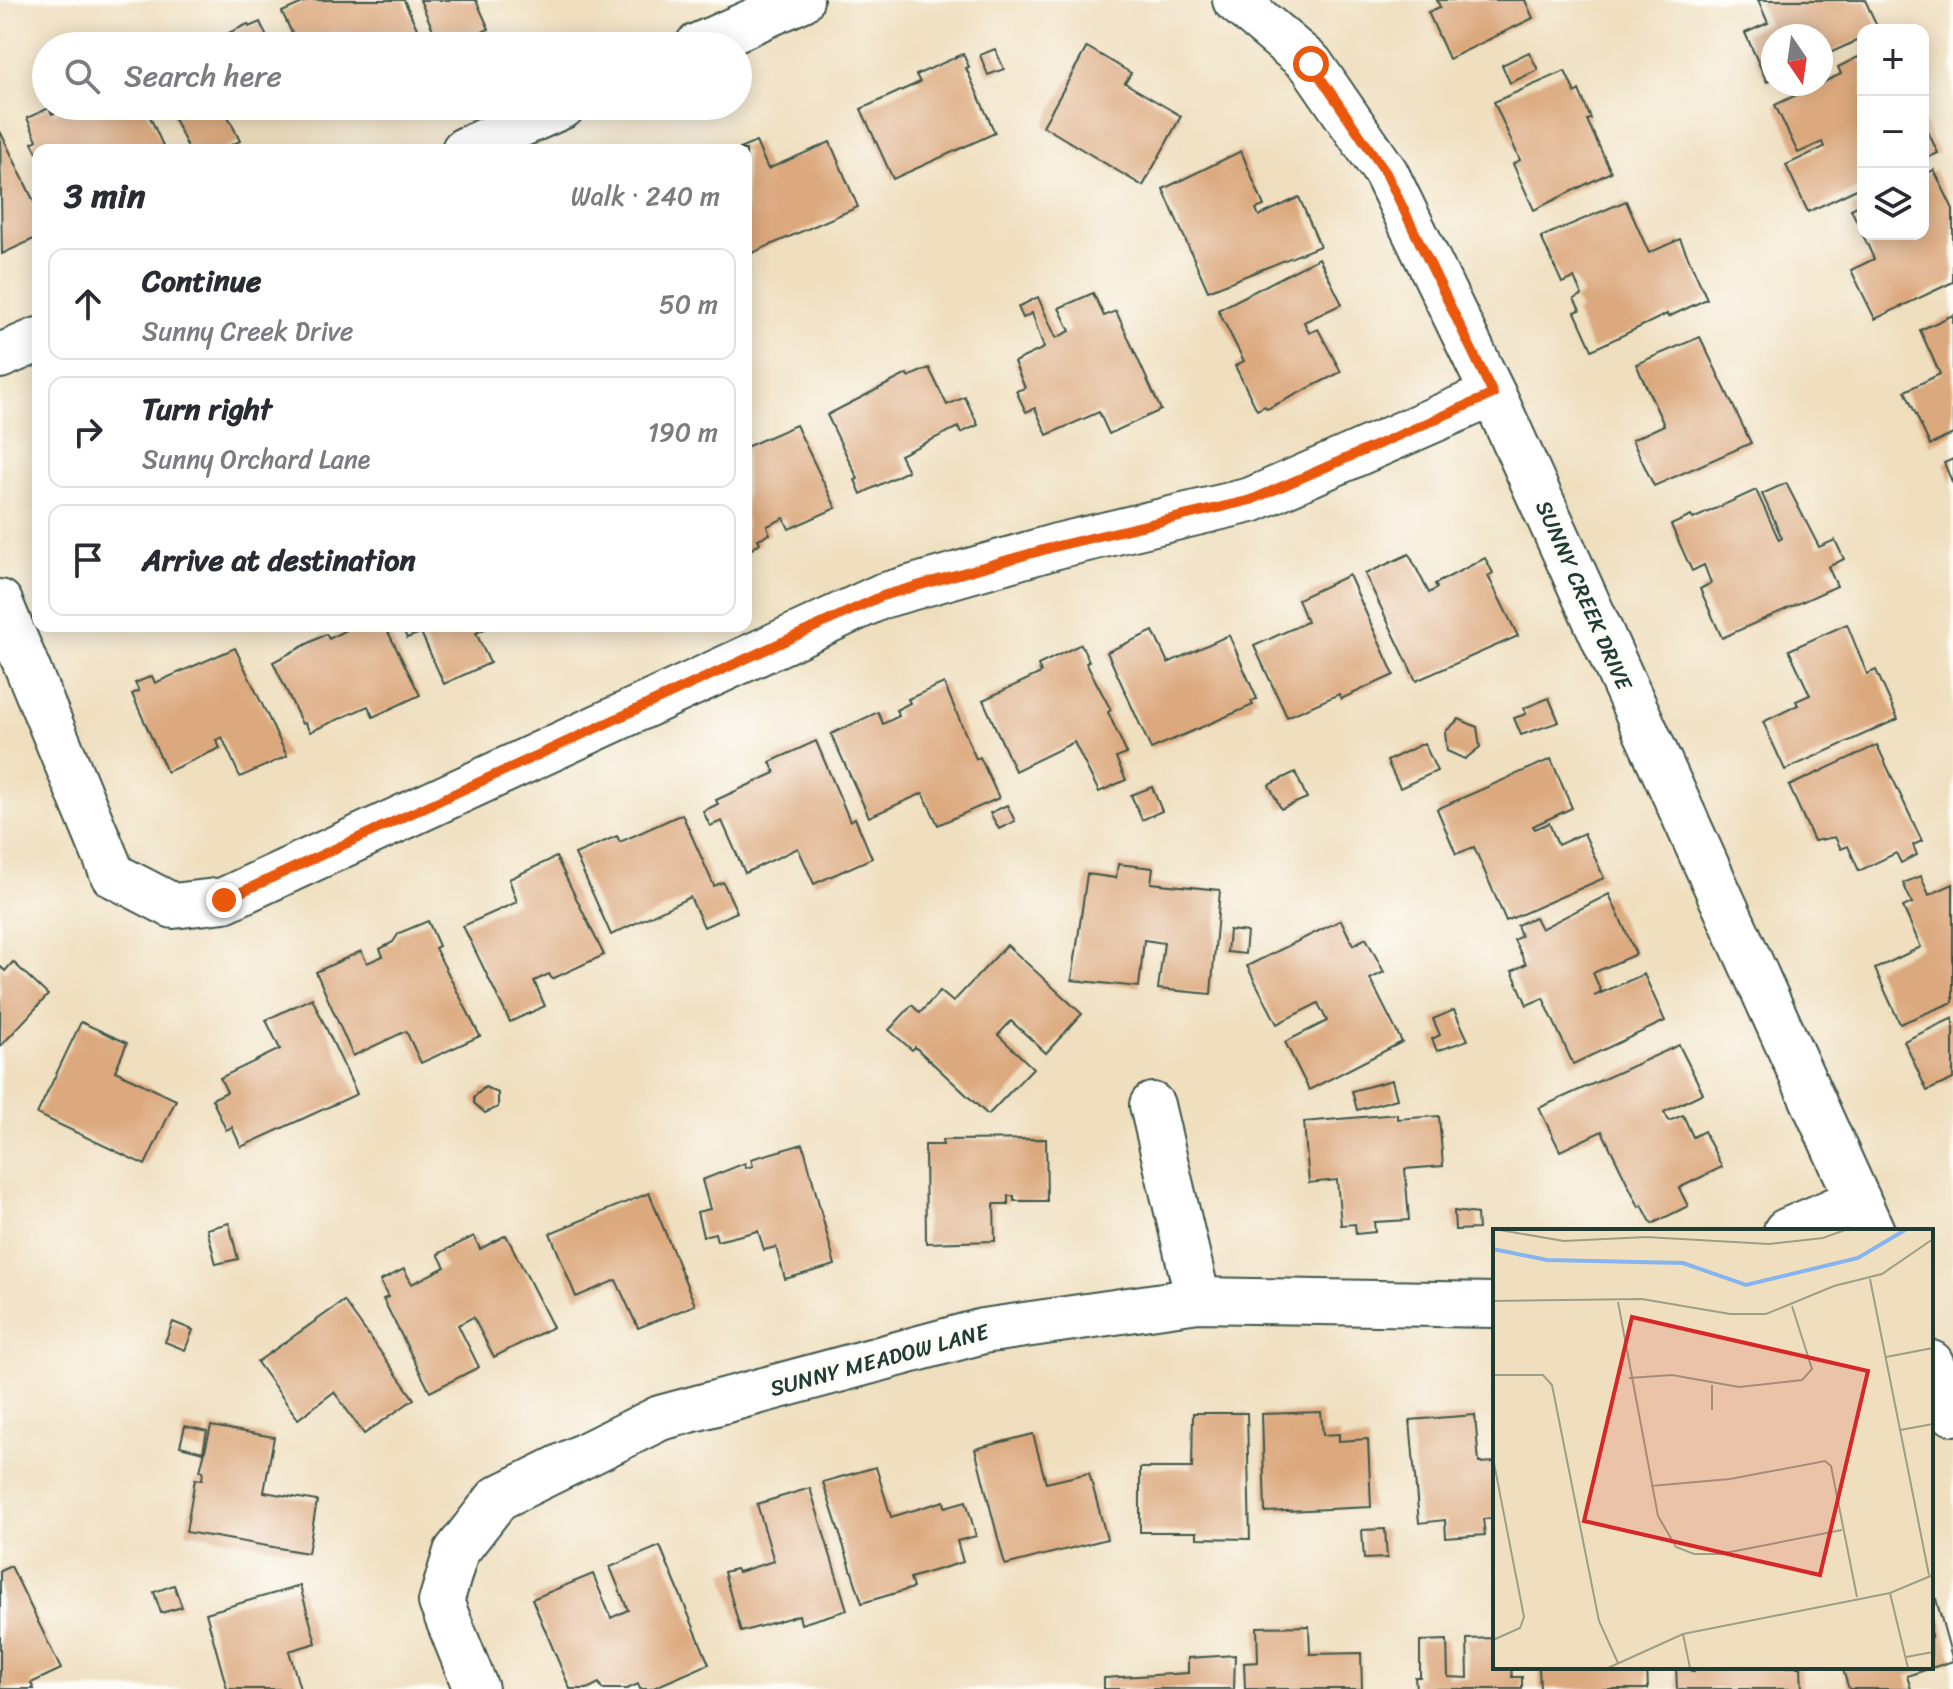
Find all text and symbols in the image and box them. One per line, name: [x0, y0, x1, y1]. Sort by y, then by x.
north arrow: [1761, 24, 1833, 96]
map controls: [1857, 24, 1929, 240]
button: +: [1857, 24, 1929, 96]
search box: [32, 32, 752, 120]
route start: [1293, 46, 1329, 82]
text: Search here: [124, 49, 282, 103]
icon: search: [60, 54, 104, 98]
button: −: [1857, 96, 1929, 168]
text: 3 min: [64, 166, 145, 226]
button: layers: [1857, 168, 1929, 240]
text: Walk · 240 m: [571, 173, 720, 219]
text: Continue: [142, 254, 261, 308]
text: 50 m: [659, 281, 718, 327]
icon: ahead: [66, 282, 110, 326]
text: Sunny Creek Drive: [142, 308, 353, 354]
text: Turn right: [142, 382, 272, 436]
text: 190 m: [648, 409, 718, 455]
icon: right: [66, 410, 110, 454]
text: Sunny Orchard Lane: [142, 436, 370, 482]
street label: SUNNY CREEK DRIVE: [1525, 494, 1644, 698]
text: Arrive at destination: [142, 533, 416, 587]
icon: arrive: [66, 538, 110, 582]
route end: [206, 882, 242, 918]
inset map: [1493, 1229, 1933, 1669]
street label: SUNNY MEADOW LANE: [765, 1312, 994, 1408]

